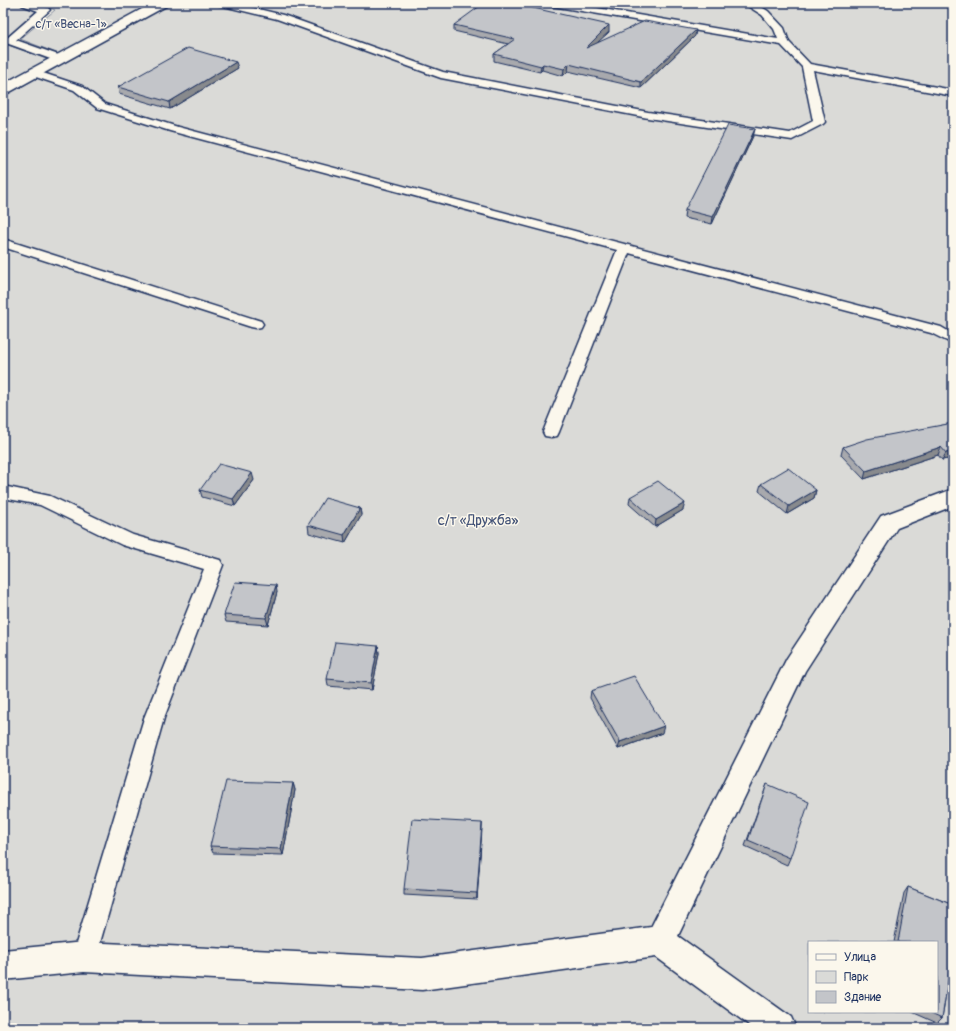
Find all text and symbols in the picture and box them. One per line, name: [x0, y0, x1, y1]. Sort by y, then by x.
park label: с/т «Весна-1»: [35, 17, 107, 32]
park label: с/т «Дружба»: [438, 512, 518, 529]
legend: [808, 941, 938, 1013]
text: Улица: [844, 950, 876, 965]
text: Парк: [844, 970, 869, 985]
text: Здание: [844, 990, 881, 1005]

